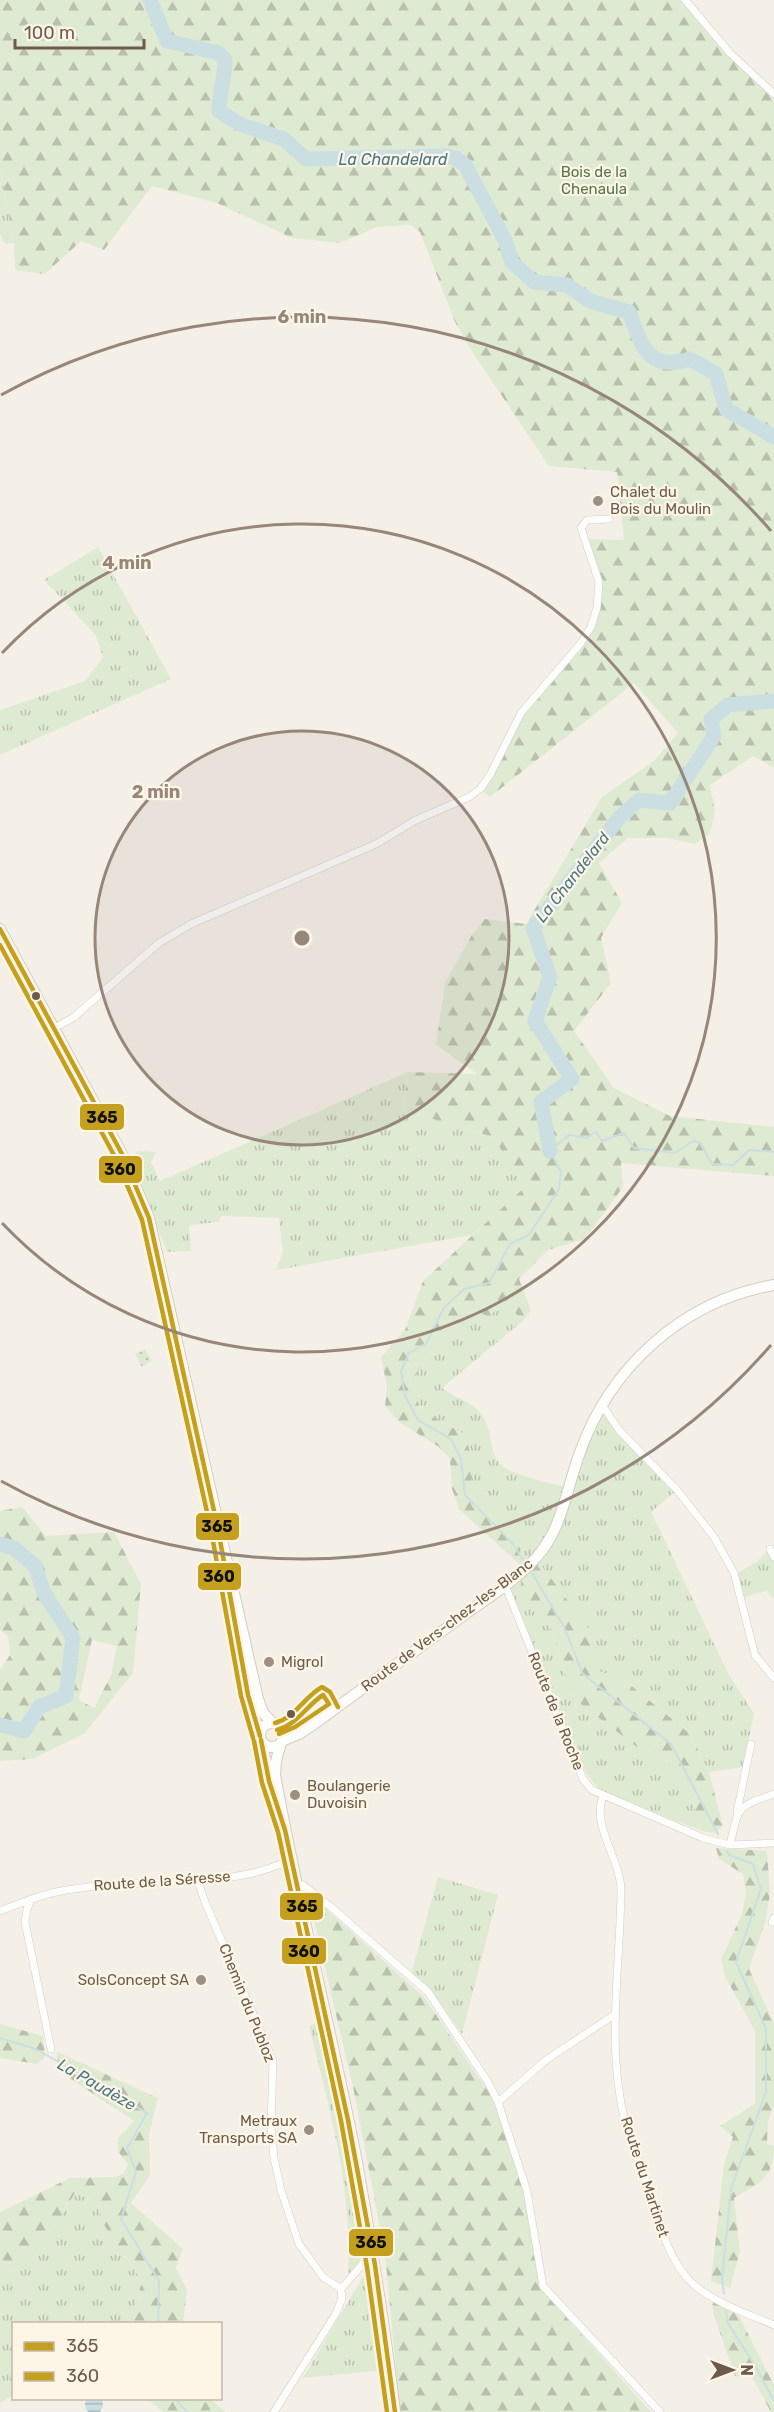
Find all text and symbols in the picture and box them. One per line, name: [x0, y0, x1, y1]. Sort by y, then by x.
scale bar: [15, 12, 144, 50]
text: 100 m: [24, 22, 75, 44]
water label: La Chandelard: [339, 150, 448, 169]
park label: Bois de la Chenaula: [561, 163, 627, 198]
text: 6 min: [278, 306, 326, 328]
place label: Chalet du Bois du Moulin: [610, 483, 711, 518]
marker: Chalet du Bois du Moulin: [591, 494, 605, 508]
text: 4 min: [102, 552, 152, 574]
text: 2 min: [132, 781, 180, 803]
water label: La Chandelard: [531, 828, 614, 926]
centre of rings: [292, 928, 312, 948]
unlabelled marker: [30, 990, 42, 1002]
line badge: 365: [79, 1103, 125, 1131]
text: 365: [86, 1108, 118, 1127]
line badge: 360: [98, 1155, 143, 1184]
text: 360: [104, 1160, 136, 1179]
line badge: 365: [195, 1512, 240, 1541]
text: 365: [201, 1517, 233, 1536]
street label: Route de Vers-chez-les-Blanc: [358, 1555, 536, 1695]
line badge: 360: [197, 1562, 242, 1591]
text: 360: [203, 1567, 235, 1586]
street label: Route de la Roche: [524, 1649, 588, 1773]
place label: Migrol: [281, 1653, 323, 1671]
marker: Migrol: [262, 1655, 276, 1669]
unlabelled marker: [285, 1708, 297, 1720]
place label: Boulangerie Duvoisin: [307, 1777, 391, 1812]
marker: Boulangerie Duvoisin: [288, 1788, 302, 1802]
street label: Route de la Séresse: [93, 1867, 231, 1895]
line badge: 365: [279, 1892, 324, 1921]
text: 365: [286, 1897, 318, 1916]
line badge: 360: [281, 1937, 327, 1965]
street label: Chemin du Publoz: [215, 1941, 279, 2065]
text: 360: [288, 1942, 320, 1961]
place label: SolsConcept SA: [78, 1971, 189, 1989]
marker: SolsConcept SA: [194, 1973, 208, 1987]
water label: La Paudèze: [54, 2054, 139, 2114]
place label: Metraux Transports SA: [199, 2112, 297, 2147]
street label: Route du Martinet: [617, 2114, 673, 2240]
marker: Metraux Transports SA: [302, 2123, 316, 2137]
line badge: 365: [348, 2228, 394, 2257]
text: 365: [355, 2233, 387, 2252]
legend: [12, 2322, 222, 2400]
text: 365: [66, 2335, 98, 2357]
north arrow: [702, 2340, 762, 2400]
text: N: [737, 2364, 756, 2376]
text: 360: [66, 2365, 99, 2387]

